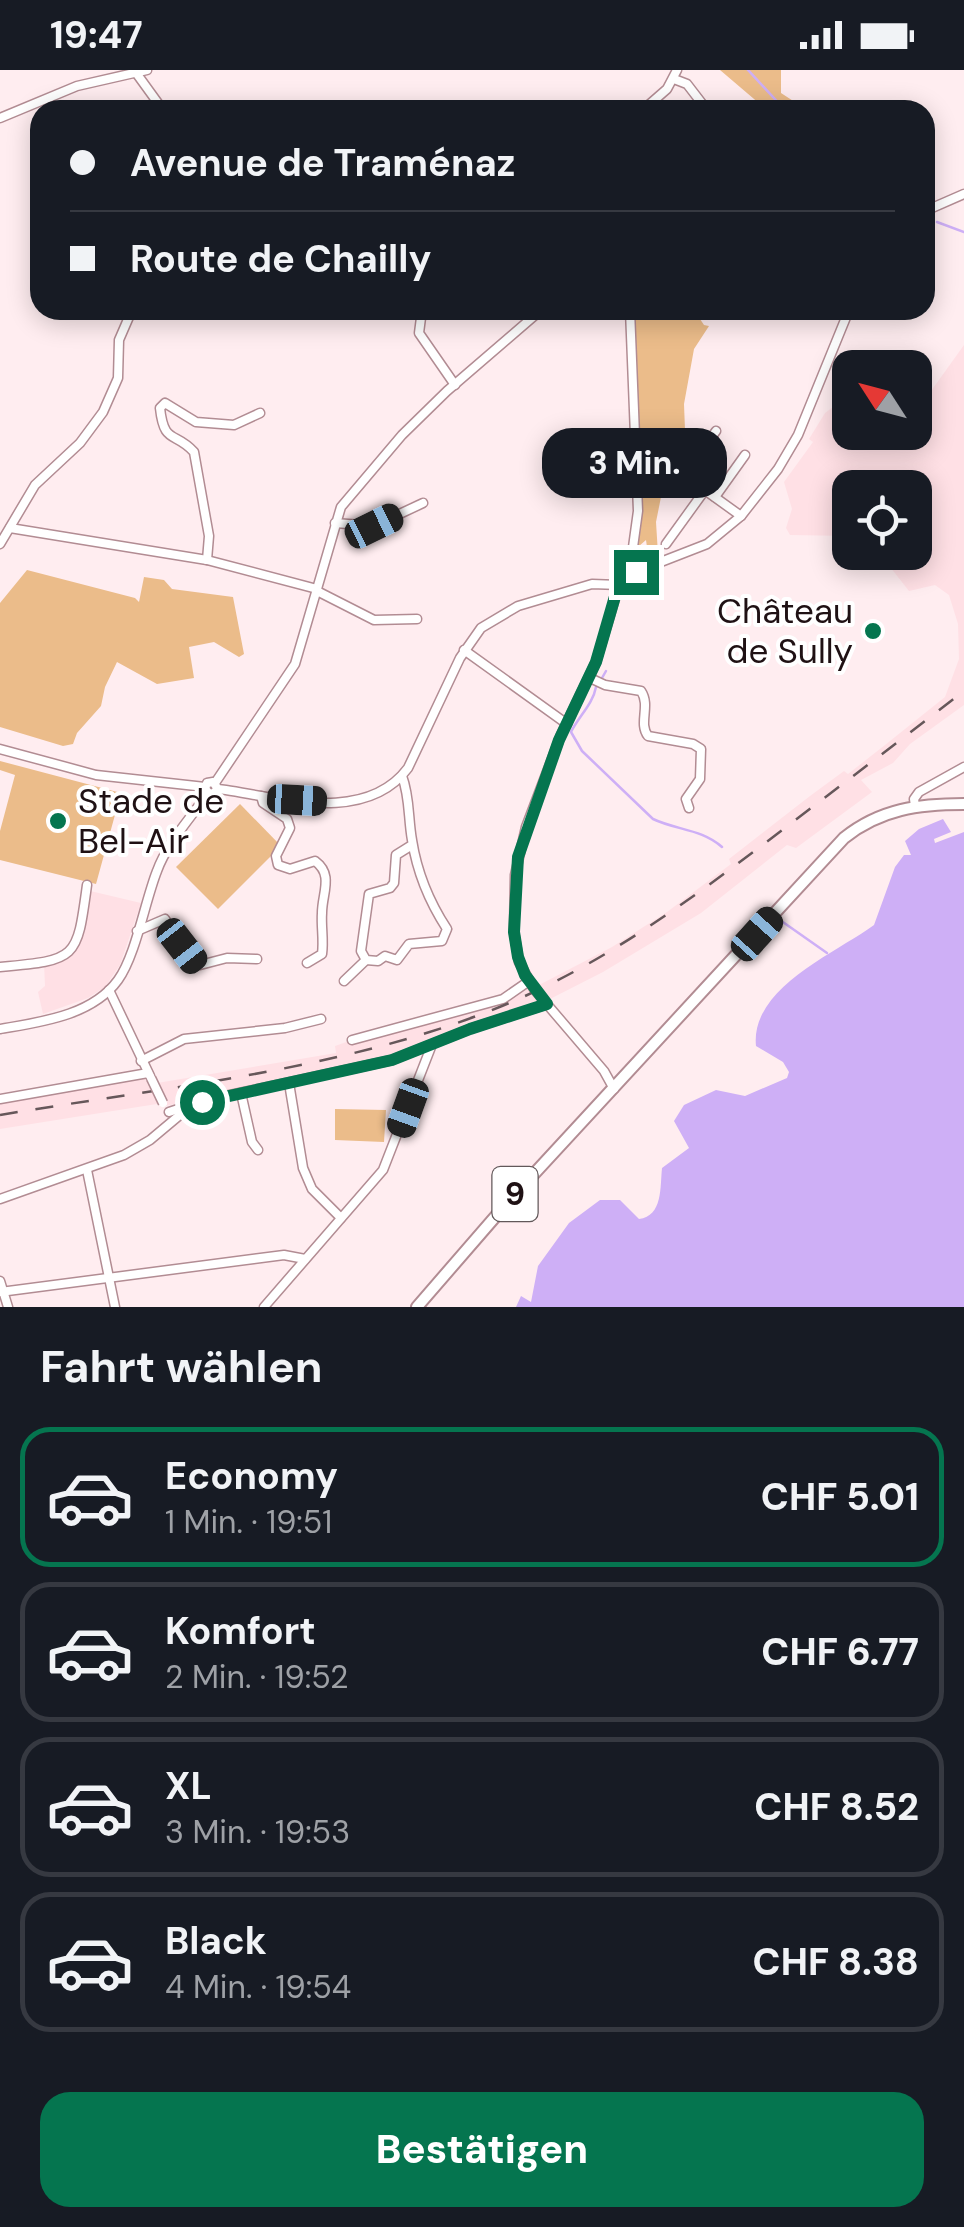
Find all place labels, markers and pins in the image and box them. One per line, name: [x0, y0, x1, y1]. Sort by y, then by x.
place label: Château de Sully: [717, 588, 853, 674]
marker: Château de Sully: [862, 620, 884, 642]
place label: Stade de Bel-Air: [78, 778, 224, 864]
marker: Stade de Bel-Air: [47, 810, 69, 832]

